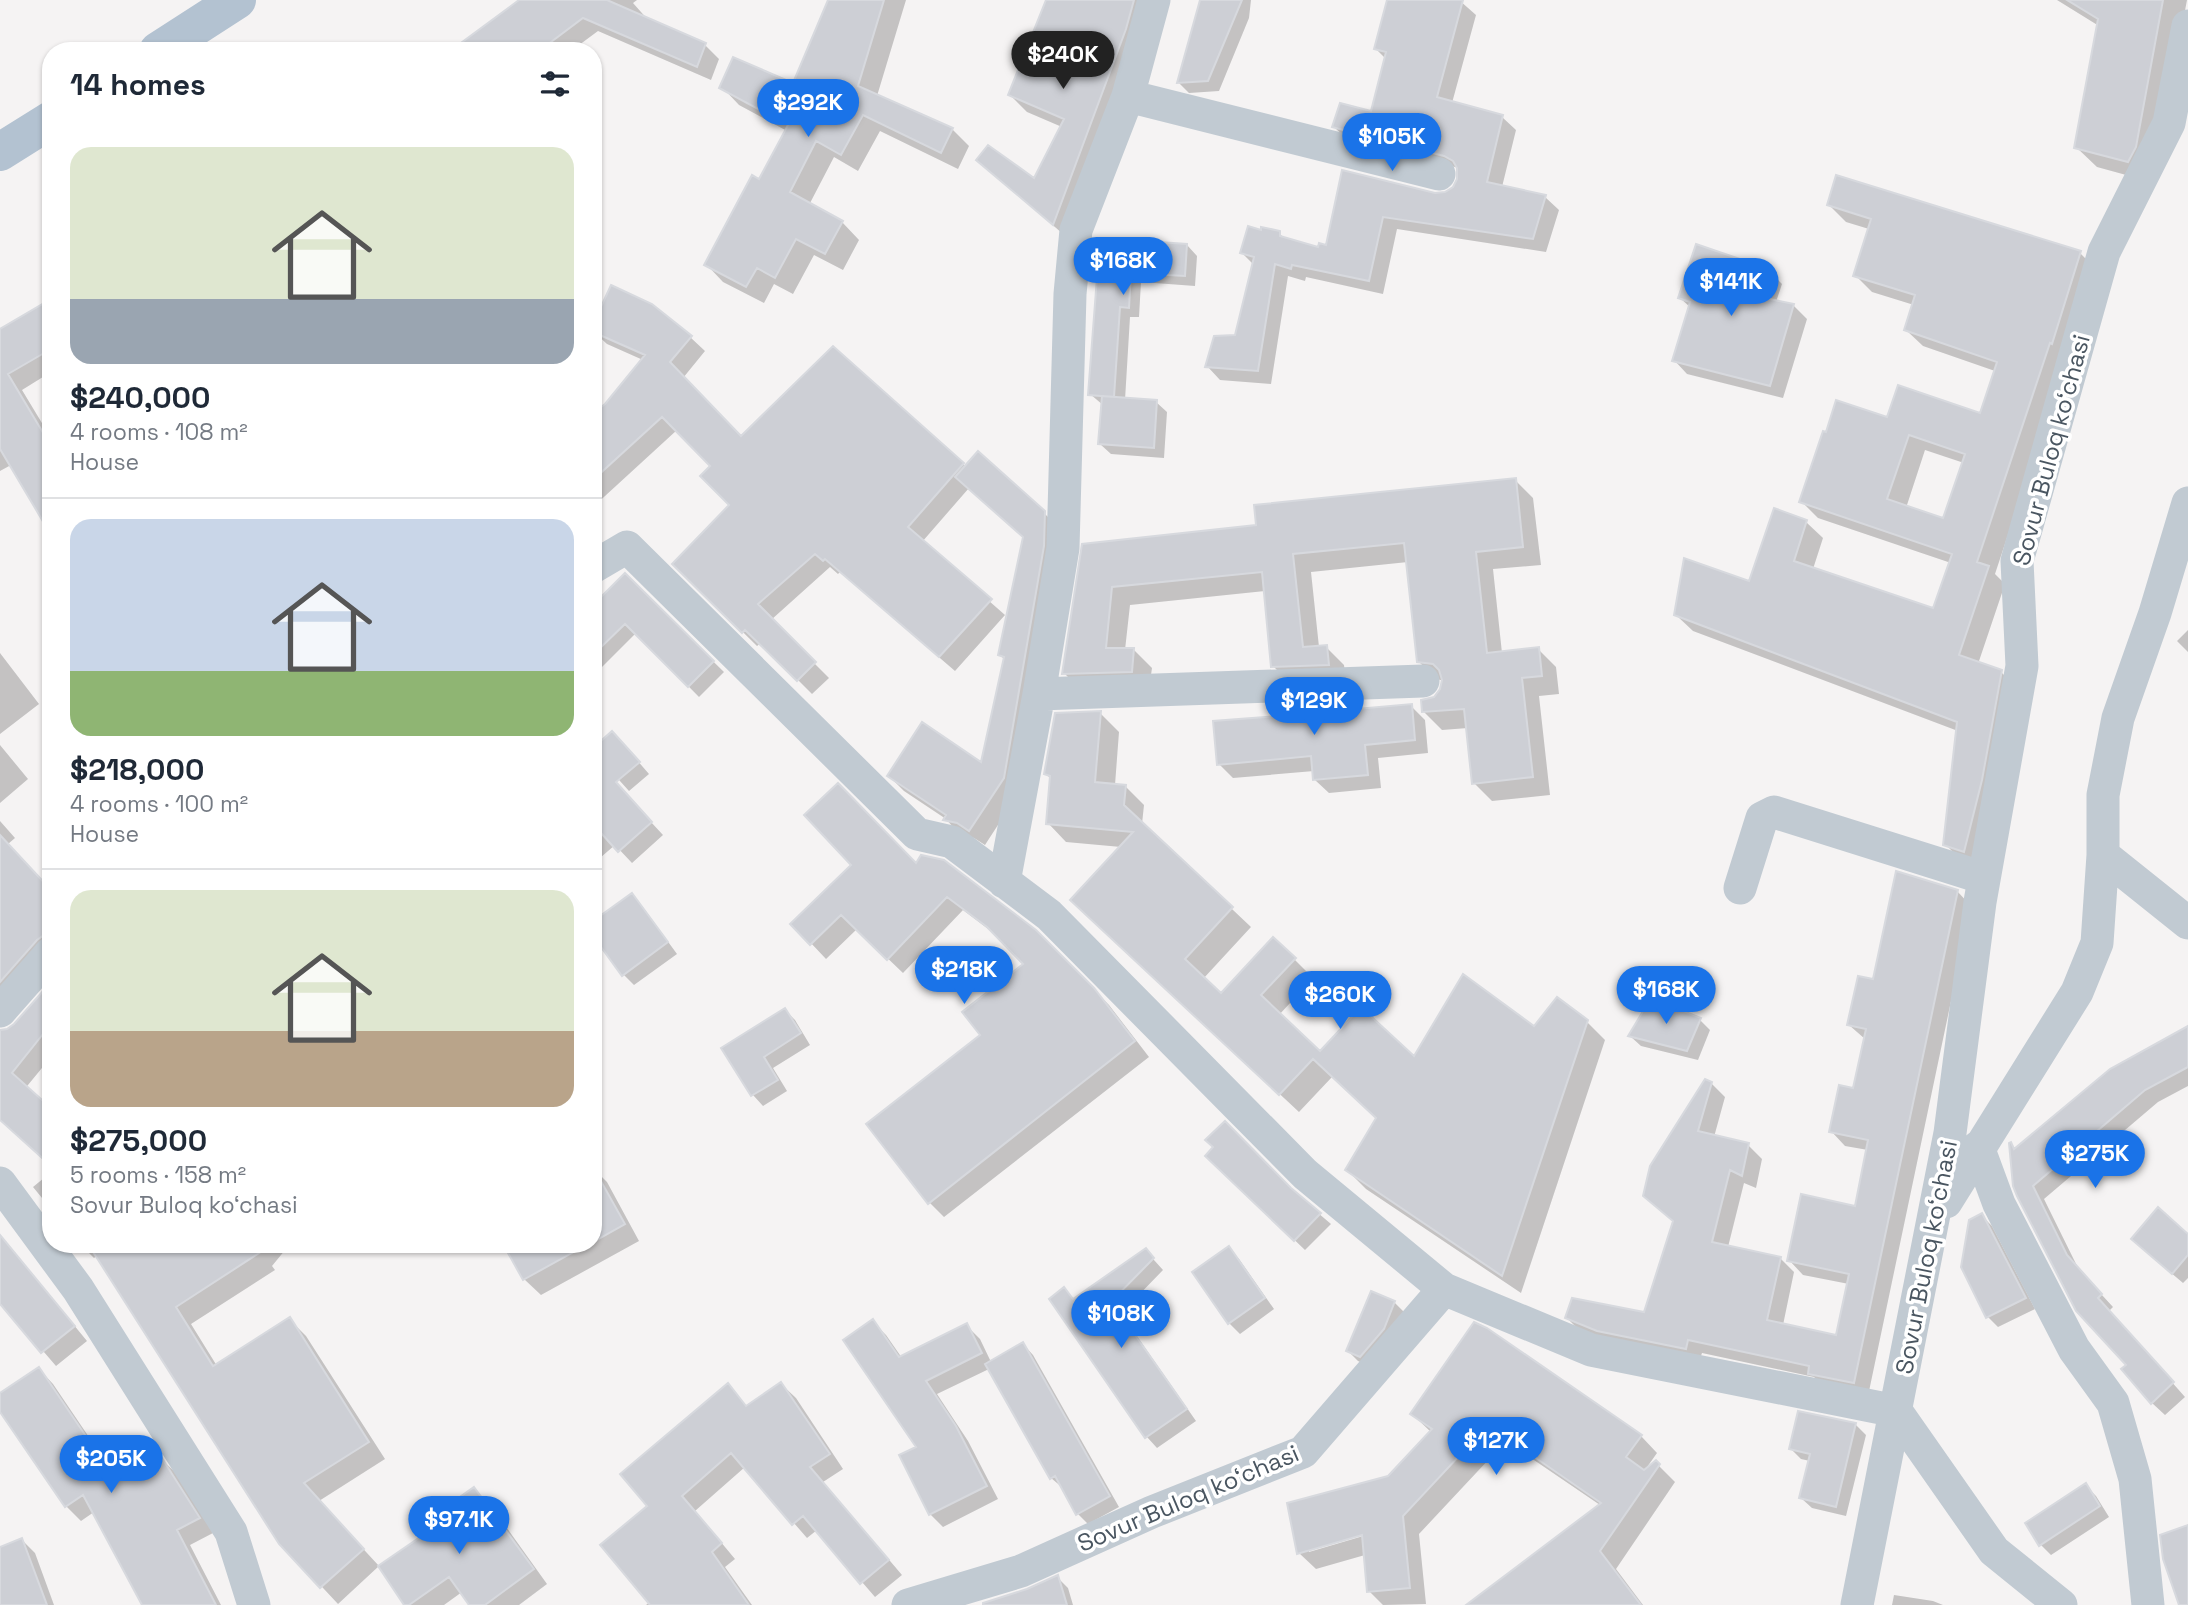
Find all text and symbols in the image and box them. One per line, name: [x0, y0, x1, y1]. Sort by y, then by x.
pin: $240K: [1014, 32, 1112, 91]
text: $240K: [1027, 39, 1099, 69]
text: 14 homes: [70, 65, 206, 104]
icon: filters: [536, 65, 574, 103]
pin: $292K: [759, 80, 857, 139]
text: $292K: [773, 87, 843, 117]
pin: $105K: [1343, 114, 1441, 173]
text: $105K: [1358, 121, 1426, 151]
icon: home: [259, 192, 385, 318]
pin: $168K: [1074, 238, 1172, 297]
text: $168K: [1090, 245, 1156, 275]
pin: $141K: [1682, 258, 1780, 318]
text: $141K: [1700, 266, 1762, 296]
street label: Sovur Buloq koʻchasi: [2005, 331, 2097, 569]
text: $240,000: [70, 378, 210, 417]
text: 4 rooms · 108 m²: [70, 417, 248, 447]
text: House: [70, 447, 139, 477]
icon: home: [259, 564, 385, 690]
pin: $129K: [1265, 678, 1363, 737]
text: $129K: [1281, 685, 1347, 715]
text: $218,000: [70, 750, 204, 789]
text: 4 rooms · 100 m²: [70, 789, 248, 819]
text: House: [70, 819, 139, 849]
icon: home: [259, 935, 385, 1061]
pin: $218K: [915, 946, 1013, 1006]
text: $218K: [931, 954, 997, 984]
pin: $168K: [1617, 967, 1715, 1026]
pin: $260K: [1291, 972, 1389, 1031]
text: $168K: [1633, 974, 1699, 1004]
text: $260K: [1304, 979, 1376, 1009]
text: $275,000: [70, 1121, 207, 1160]
pin: $275K: [2046, 1130, 2144, 1190]
street label: Sovur Buloq koʻchasi: [1888, 1137, 1964, 1377]
text: $275K: [2061, 1138, 2129, 1168]
text: 5 rooms · 158 m²: [70, 1160, 246, 1190]
text: Sovur Buloq koʻchasi: [70, 1190, 298, 1220]
pin: $108K: [1072, 1290, 1170, 1350]
text: $108K: [1087, 1298, 1155, 1328]
pin: $127K: [1447, 1418, 1545, 1477]
text: $127K: [1464, 1425, 1528, 1455]
pin: $205K: [62, 1436, 160, 1495]
street label: Sovur Buloq koʻchasi: [1073, 1437, 1303, 1559]
text: $205K: [76, 1443, 146, 1473]
pin: $97.1K: [402, 1496, 516, 1556]
text: $97.1K: [424, 1504, 494, 1534]

